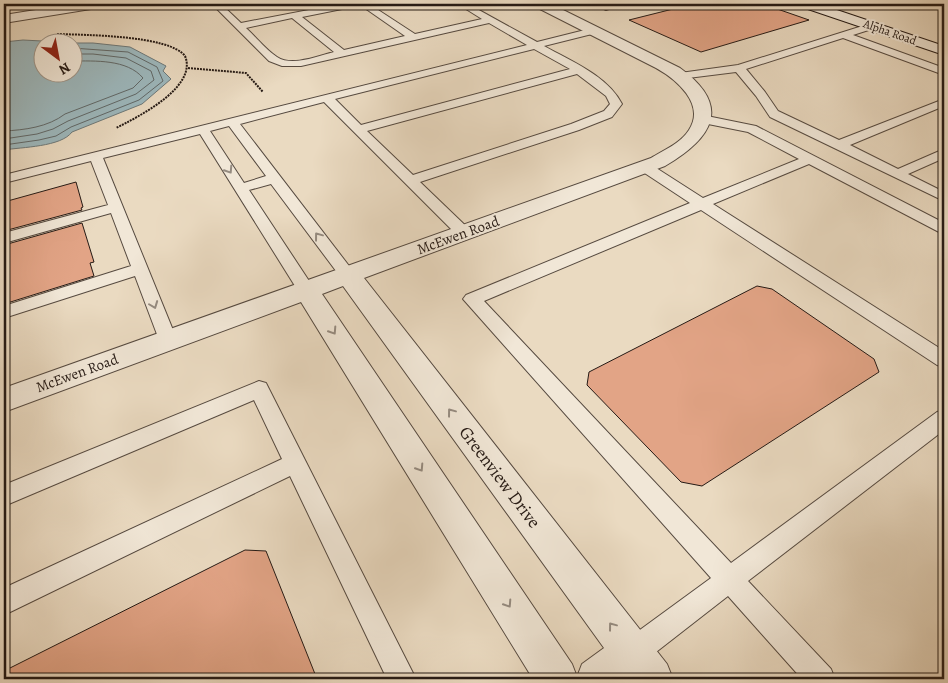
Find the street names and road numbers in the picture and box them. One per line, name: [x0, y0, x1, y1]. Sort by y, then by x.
street label: Alpha Road: [860, 15, 919, 49]
street label: McEwen Road: [414, 211, 503, 259]
street label: McEwen Road: [33, 349, 122, 397]
street label: Greenview Drive: [454, 421, 546, 533]

